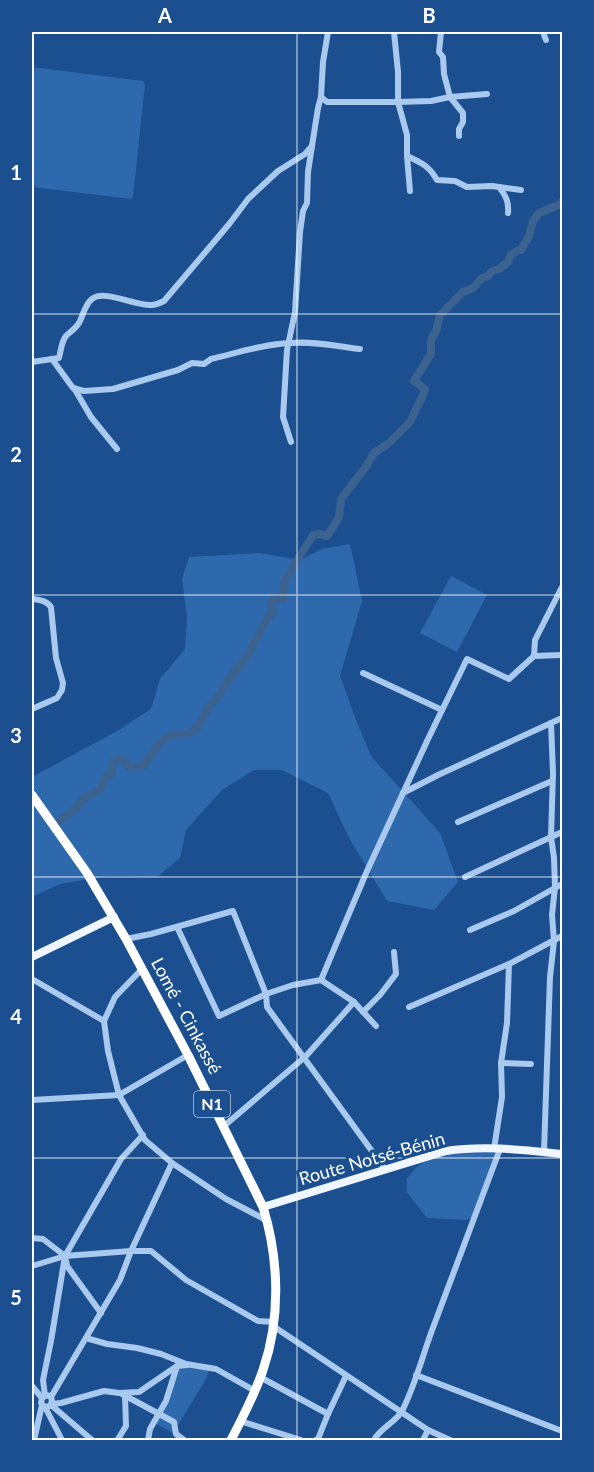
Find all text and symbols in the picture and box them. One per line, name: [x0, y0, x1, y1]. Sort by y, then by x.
text: A: [157, 3, 172, 27]
text: B: [422, 3, 436, 27]
text: 1: [10, 160, 22, 184]
text: 2: [10, 442, 22, 466]
text: 3: [10, 723, 22, 747]
street label: Lomé - Cinkassé: [147, 954, 227, 1077]
text: 4: [10, 1004, 22, 1028]
road number: N1: [194, 1091, 230, 1117]
street label: Route Notsé-Bénin: [296, 1127, 447, 1189]
text: 5: [10, 1285, 22, 1309]

